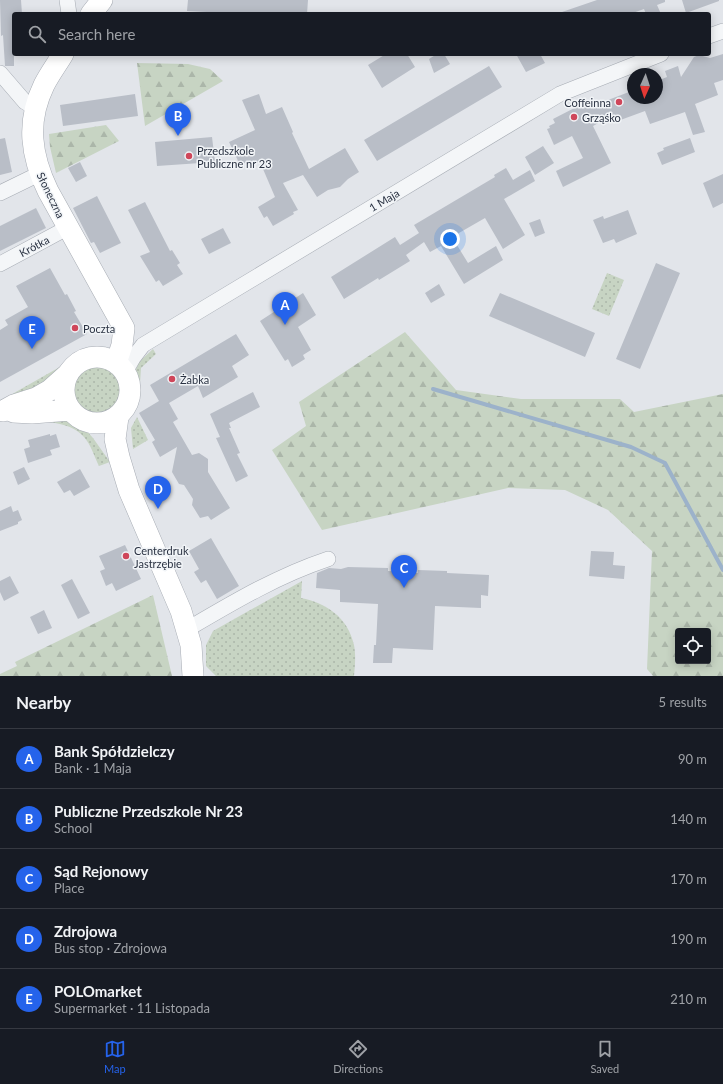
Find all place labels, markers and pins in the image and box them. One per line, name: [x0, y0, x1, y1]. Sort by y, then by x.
place label: Coffeinna: [564, 96, 611, 109]
marker: Coffeinna: [614, 97, 624, 107]
pin: B: [165, 103, 191, 136]
place label: Grząśko: [582, 111, 621, 124]
marker: Grząśko: [569, 112, 579, 122]
place label: Przedszkole Publiczne nr 23: [197, 144, 272, 170]
marker: Przedszkole Publiczne nr 23: [184, 151, 194, 161]
pin: A: [272, 292, 298, 325]
pin: E: [19, 316, 45, 349]
place label: Poczta: [83, 322, 115, 335]
marker: Poczta: [70, 323, 80, 333]
place label: Żabka: [180, 373, 209, 386]
marker: Żabka: [167, 374, 177, 384]
pin: D: [145, 476, 171, 509]
place label: Centerdruk Jastrzębie: [134, 544, 189, 570]
marker: Centerdruk Jastrzębie: [121, 551, 131, 561]
pin: C: [391, 555, 417, 588]

